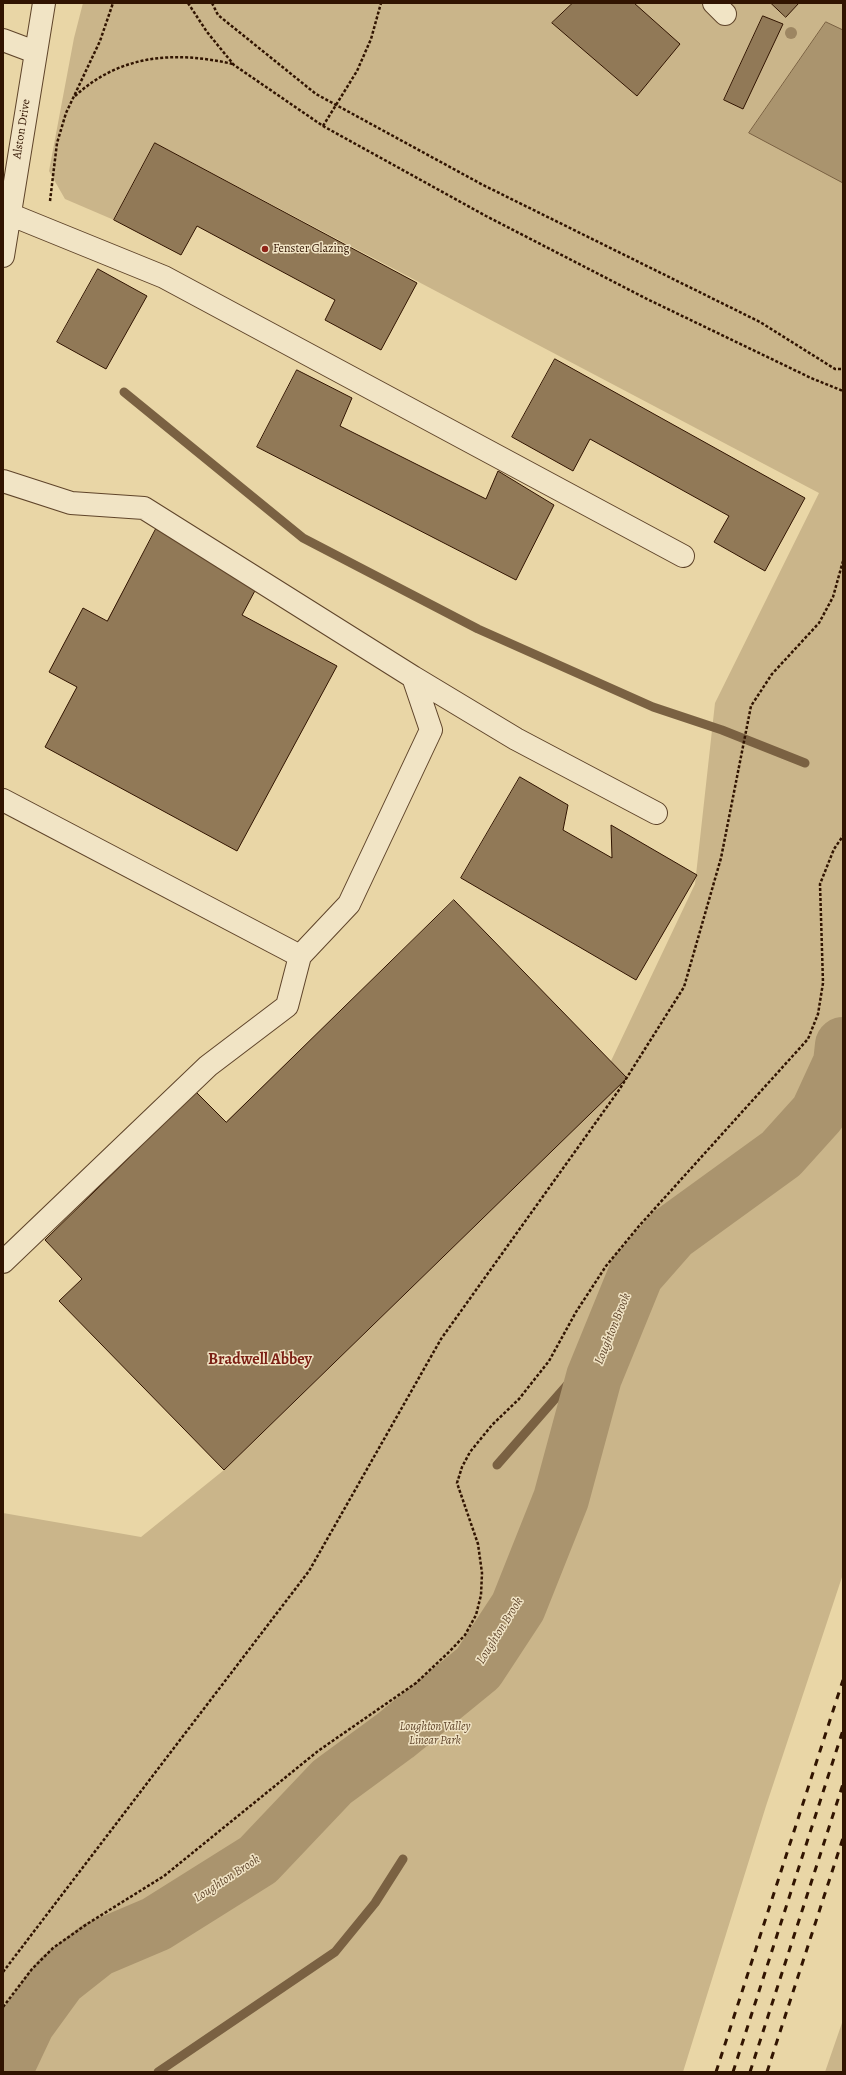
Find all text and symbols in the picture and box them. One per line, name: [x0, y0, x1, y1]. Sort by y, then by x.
street label: Alston Drive: [10, 98, 34, 160]
place label: Fenster Glazing: [273, 242, 350, 256]
marker: Fenster Glazing: [260, 244, 270, 254]
water label: Loughton Brook: [592, 1291, 634, 1367]
district label: Bradwell Abbey: [208, 1350, 312, 1370]
water label: Loughton Brook: [473, 1595, 527, 1667]
park label: Loughton Valley Linear Park: [399, 1720, 471, 1748]
water label: Loughton Brook: [191, 1852, 263, 1906]

